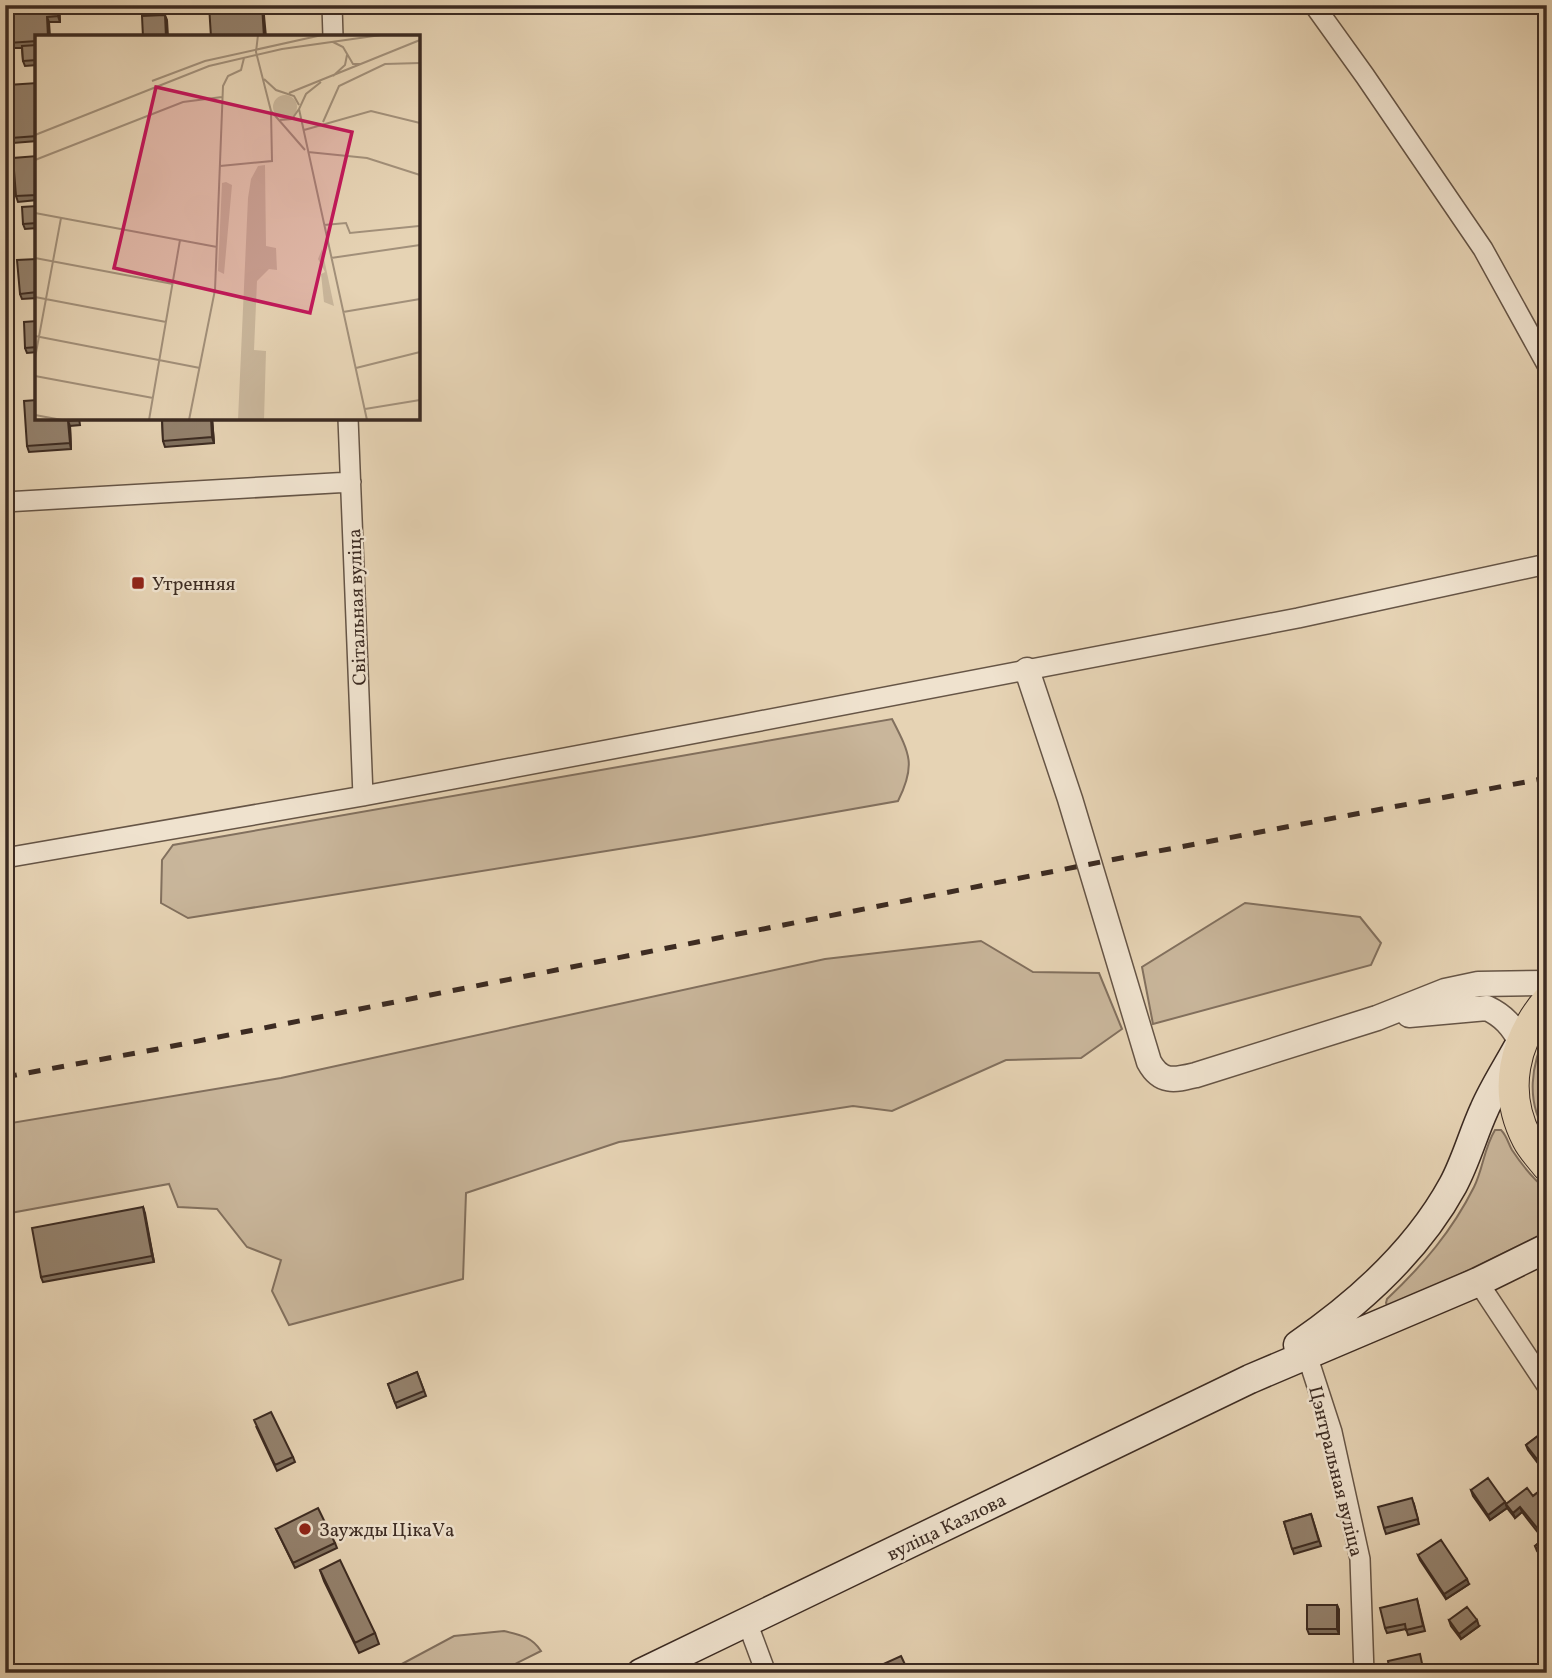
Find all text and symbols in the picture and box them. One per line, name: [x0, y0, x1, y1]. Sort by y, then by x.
inset map: [35, 35, 420, 420]
street label: Світальная вуліца: [342, 528, 374, 686]
place label: Утренняя: [152, 572, 236, 598]
marker: Утренняя: [130, 575, 146, 591]
street label: Цэнтральная вуліца: [1301, 1383, 1369, 1560]
street label: вуліца Казлова: [883, 1488, 1011, 1568]
place label: Заужды ЦікаVа: [319, 1518, 455, 1544]
marker: Заужды ЦікаVа: [297, 1521, 313, 1537]

